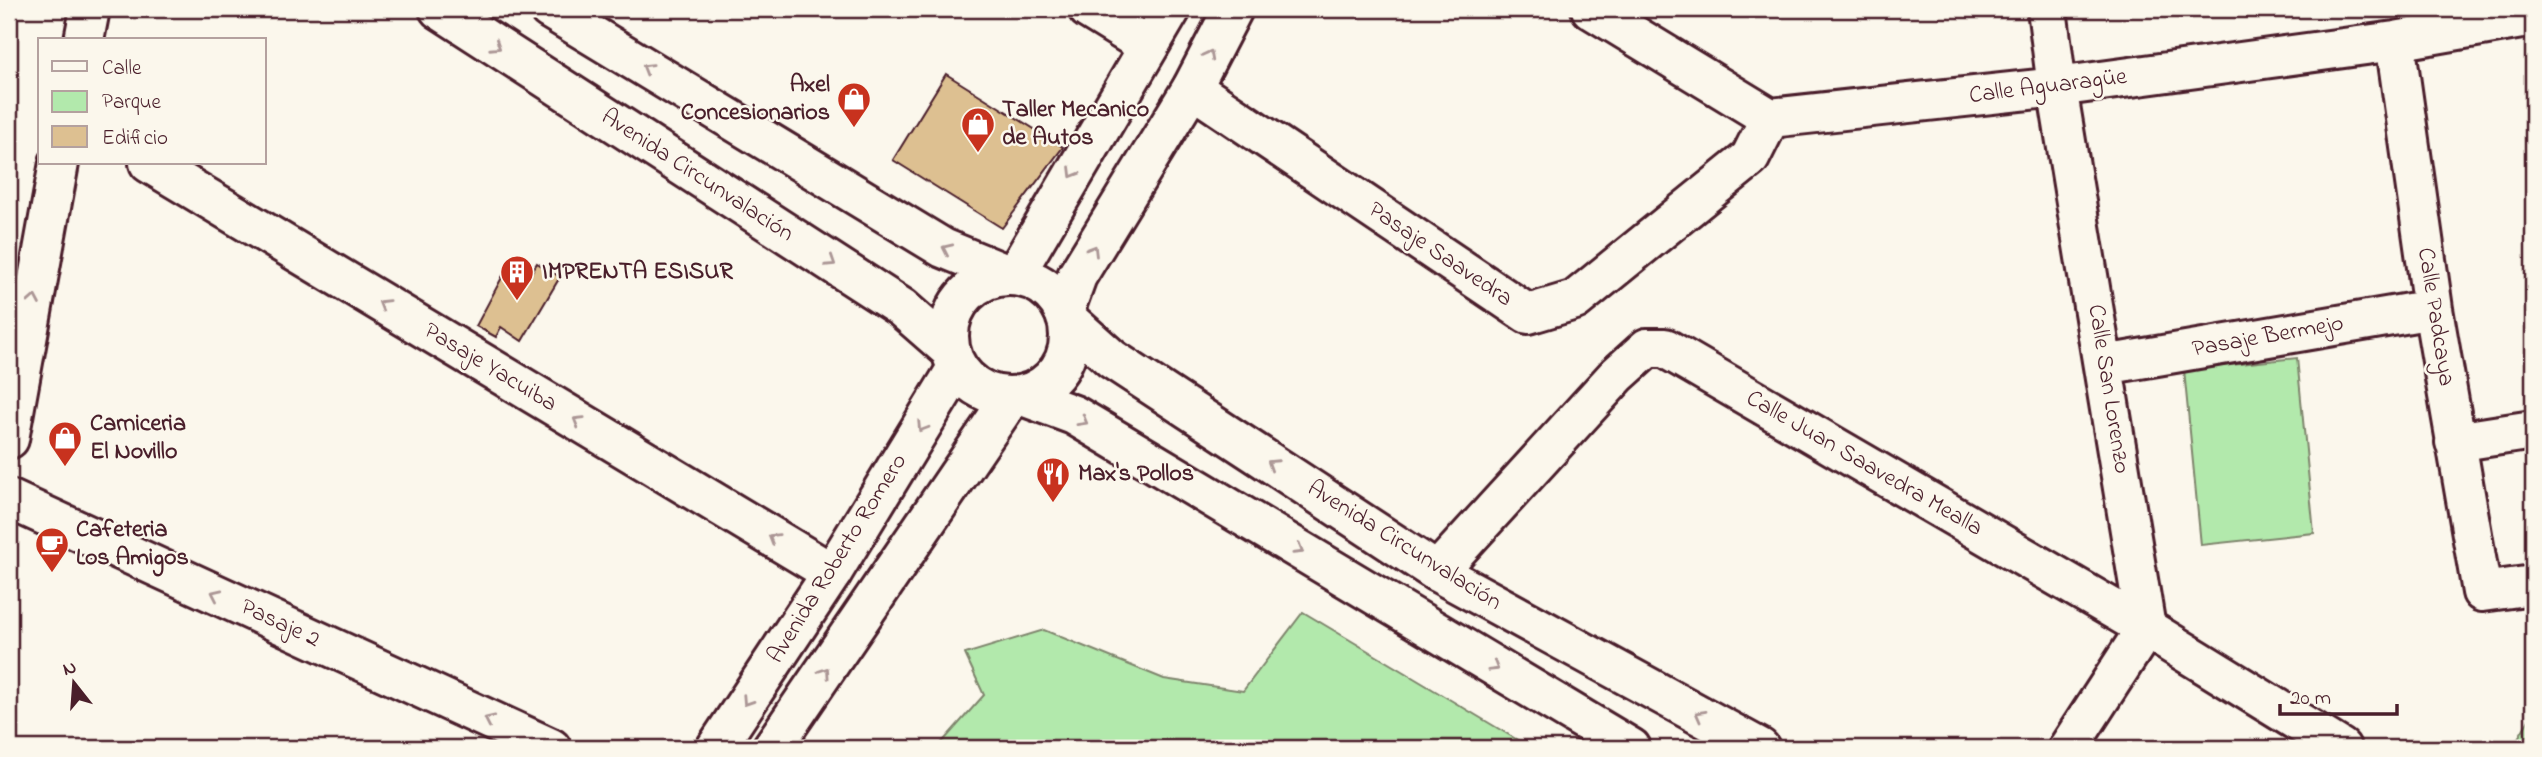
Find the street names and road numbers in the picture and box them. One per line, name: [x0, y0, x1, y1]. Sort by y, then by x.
street label: Calle Aguaragüe: [1967, 60, 2129, 114]
street label: Avenida Circunvalación: [594, 100, 800, 252]
street label: Pasaje Saavedra: [1361, 193, 1519, 317]
street label: Calle Padcaya: [2406, 245, 2463, 389]
street label: Calle San Lorenzo: [2077, 302, 2139, 476]
street label: Pasaje Bermejo: [2190, 306, 2346, 368]
street label: Pasaje Yacuiba: [417, 314, 563, 422]
street label: Calle Juan Saavedra Mealla: [1739, 382, 1989, 546]
street label: Avenida Roberto Romero: [759, 447, 917, 671]
street label: Avenida Circunvalación: [1300, 472, 1508, 620]
street label: Pasaje 2: [235, 590, 326, 658]

